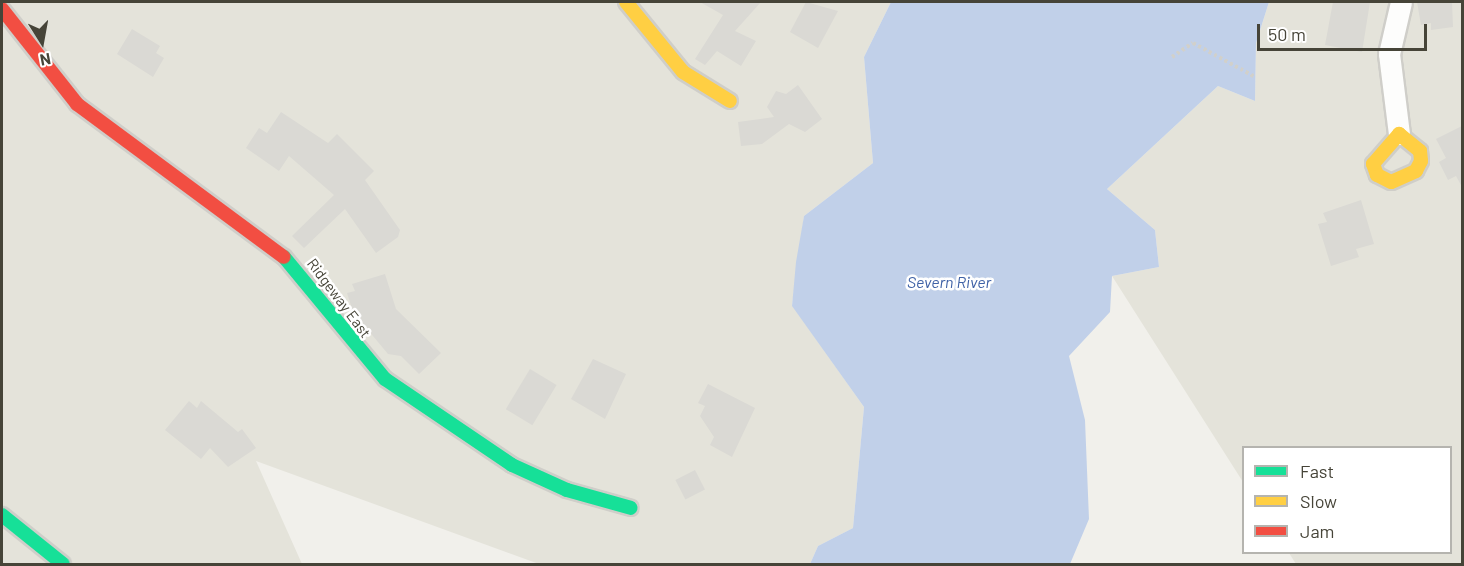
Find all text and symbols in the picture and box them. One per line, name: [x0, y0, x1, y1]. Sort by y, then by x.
north arrow: [12, 12, 72, 72]
scale bar: [1260, 12, 1430, 50]
text: 50 m: [1268, 23, 1306, 45]
text: N: [39, 50, 53, 70]
street label: Ridgeway East: [303, 255, 375, 341]
water label: Severn River: [907, 272, 991, 292]
legend: [1242, 446, 1452, 554]
text: Fast: [1300, 460, 1334, 482]
text: Slow: [1300, 490, 1337, 512]
text: Jam: [1300, 520, 1334, 542]

